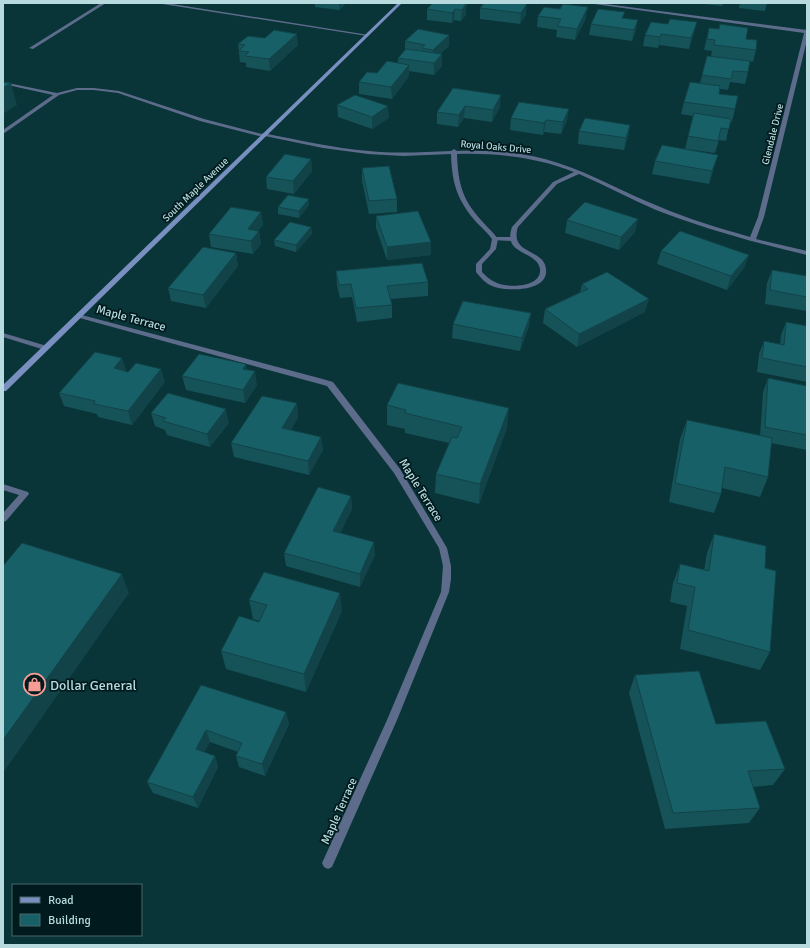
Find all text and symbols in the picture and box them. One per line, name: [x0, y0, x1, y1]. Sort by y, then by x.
street label: Glendale Drive: [760, 102, 786, 166]
street label: Royal Oaks Drive: [460, 138, 532, 156]
street label: South Maple Avenue: [160, 155, 231, 224]
street label: Maple Terrace: [94, 302, 167, 335]
street label: Maple Terrace: [395, 456, 446, 525]
shop icon: Dollar General: [21, 672, 47, 698]
place label: Dollar General: [50, 677, 137, 694]
street label: Maple Terrace: [318, 776, 361, 847]
legend: [12, 884, 142, 936]
text: Road: [48, 893, 74, 908]
text: Building: [48, 913, 91, 928]

